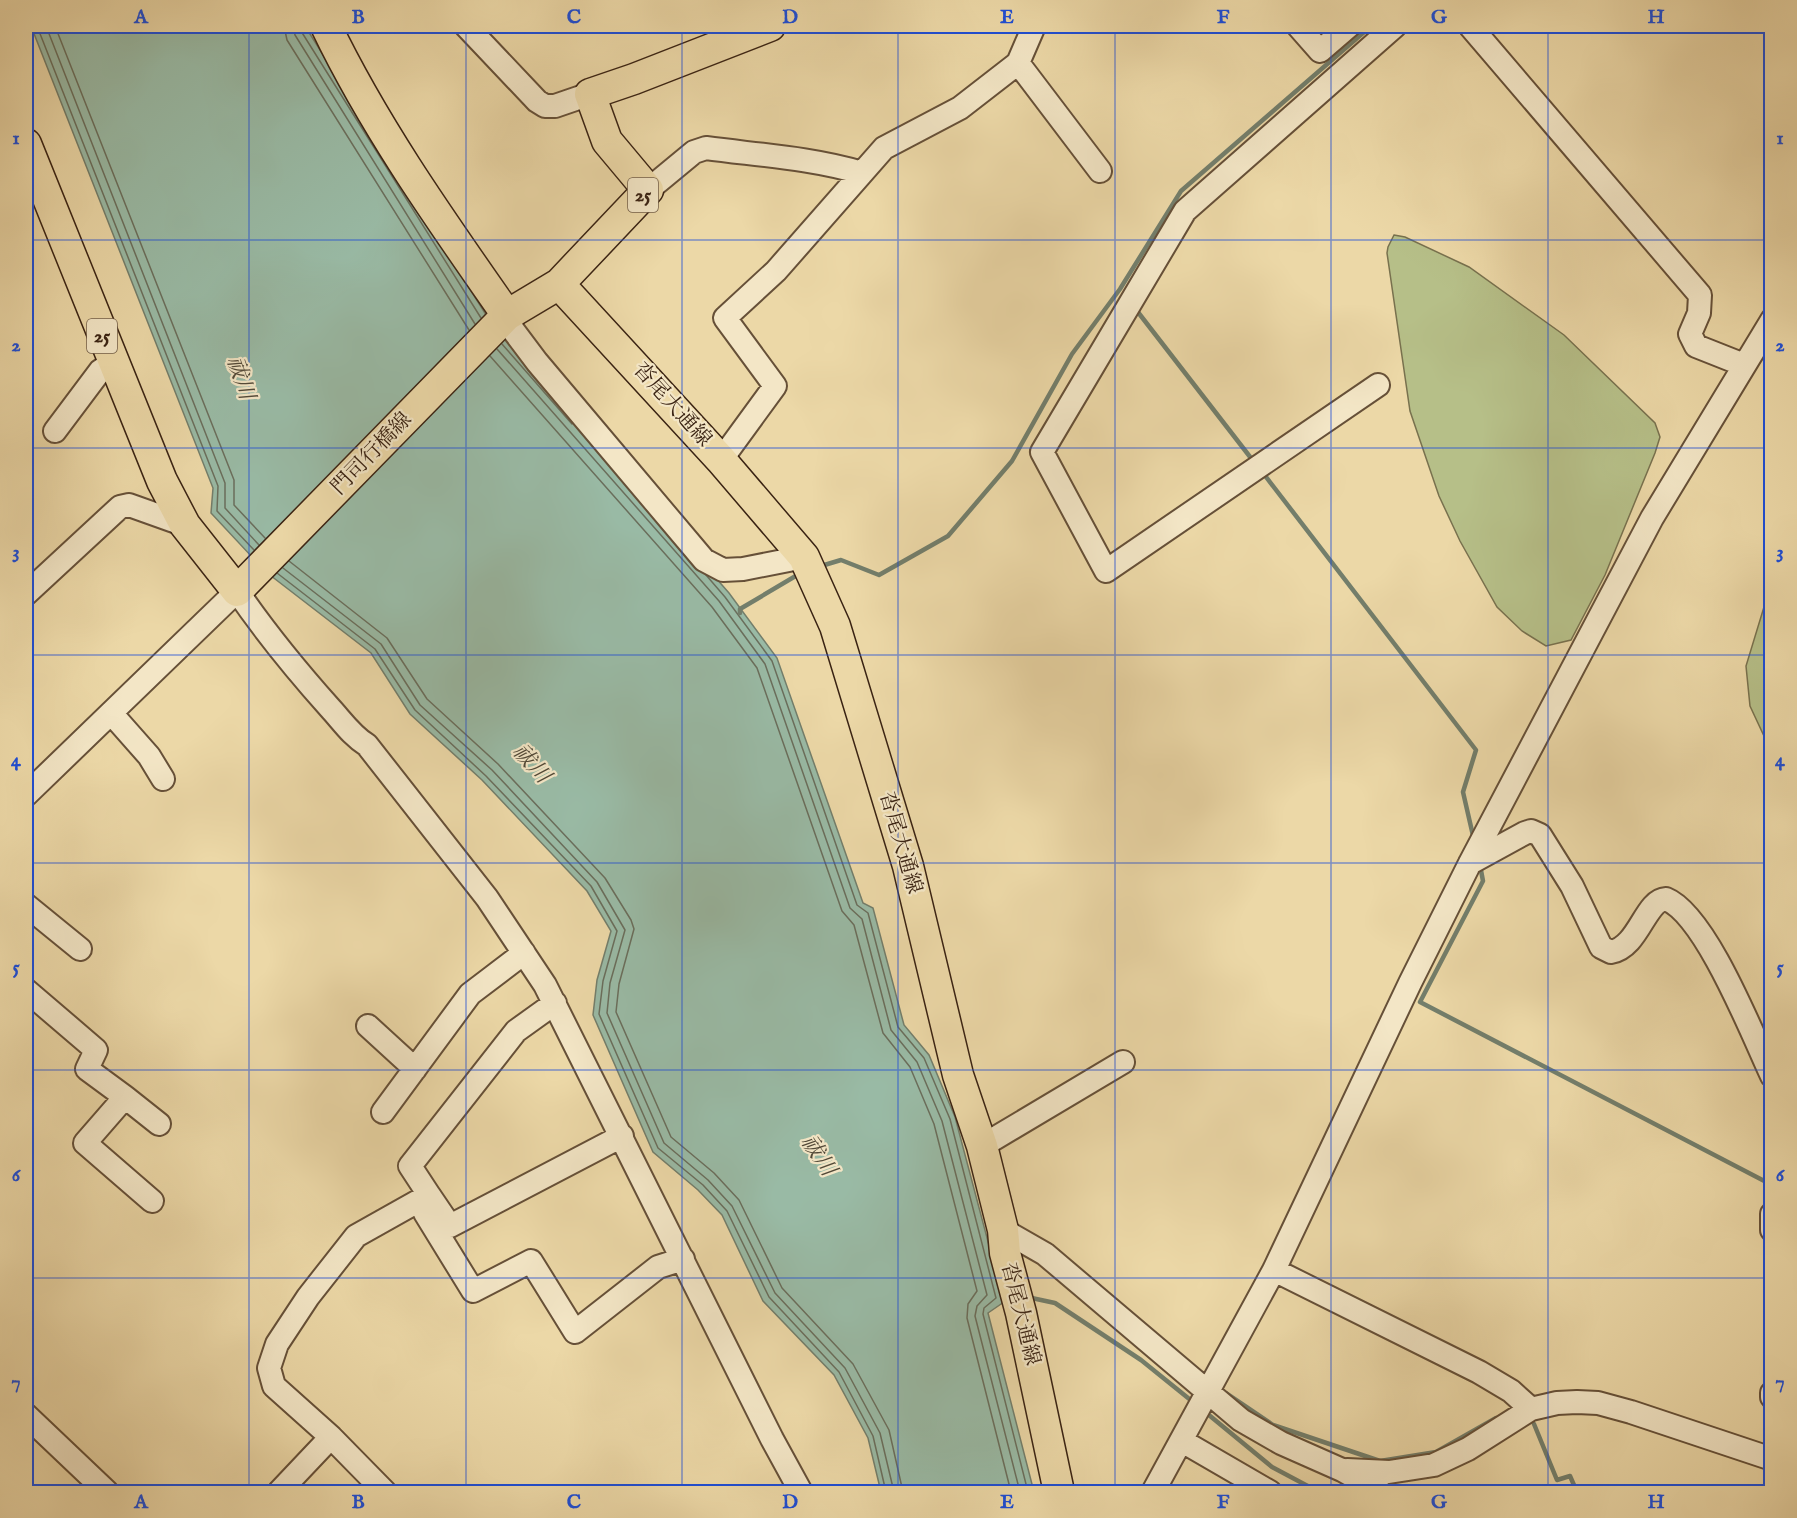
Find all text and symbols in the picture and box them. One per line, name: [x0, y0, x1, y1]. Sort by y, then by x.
text: A: [133, 5, 149, 30]
text: B: [351, 5, 365, 30]
text: C: [567, 5, 581, 30]
text: D: [782, 5, 798, 30]
text: E: [1000, 5, 1014, 30]
text: F: [1217, 5, 1230, 30]
text: G: [1431, 5, 1448, 30]
text: H: [1647, 5, 1665, 30]
text: 1: [12, 126, 20, 151]
text: 1: [1776, 126, 1784, 151]
road number: 25: [628, 178, 658, 212]
road number: 25: [87, 319, 117, 353]
text: 2: [11, 333, 21, 358]
text: 2: [1775, 333, 1785, 358]
water label: 祓川: [220, 353, 261, 405]
street label: 沓尾大通線: [627, 357, 717, 453]
street label: 門司行橋線: [326, 407, 418, 501]
text: 3: [12, 540, 20, 565]
text: 3: [1776, 540, 1784, 565]
water label: 祓川: [506, 738, 557, 791]
text: 4: [11, 748, 22, 773]
text: 4: [1775, 748, 1786, 773]
street label: 沓尾大通線: [873, 789, 927, 897]
text: 5: [12, 955, 20, 980]
text: 5: [1776, 955, 1784, 980]
water label: 祓川: [794, 1130, 843, 1184]
text: 6: [12, 1163, 22, 1188]
text: 6: [1776, 1163, 1786, 1188]
street label: 沓尾大通線: [994, 1260, 1046, 1368]
text: 7: [11, 1370, 21, 1395]
text: 7: [1775, 1370, 1785, 1395]
text: A: [133, 1490, 149, 1515]
text: B: [351, 1490, 365, 1515]
text: C: [567, 1490, 581, 1515]
text: D: [782, 1490, 798, 1515]
text: E: [1000, 1490, 1014, 1515]
text: F: [1217, 1490, 1230, 1515]
text: G: [1431, 1490, 1448, 1515]
text: H: [1647, 1490, 1665, 1515]

